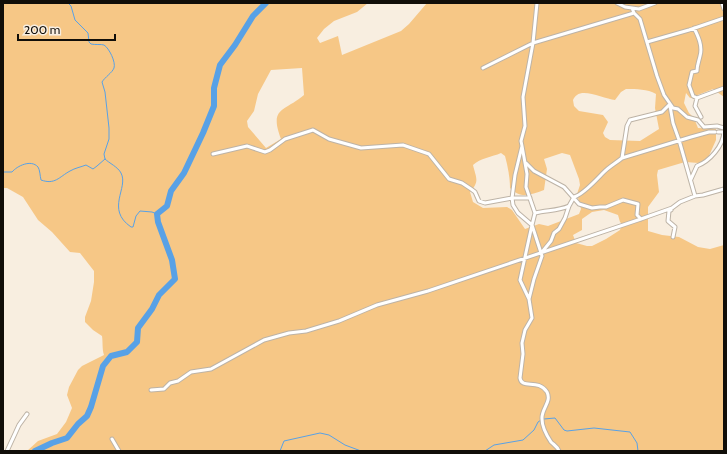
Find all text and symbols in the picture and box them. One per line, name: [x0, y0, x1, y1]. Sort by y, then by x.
scale bar: [18, 16, 115, 42]
text: 200 m: [24, 22, 60, 37]

